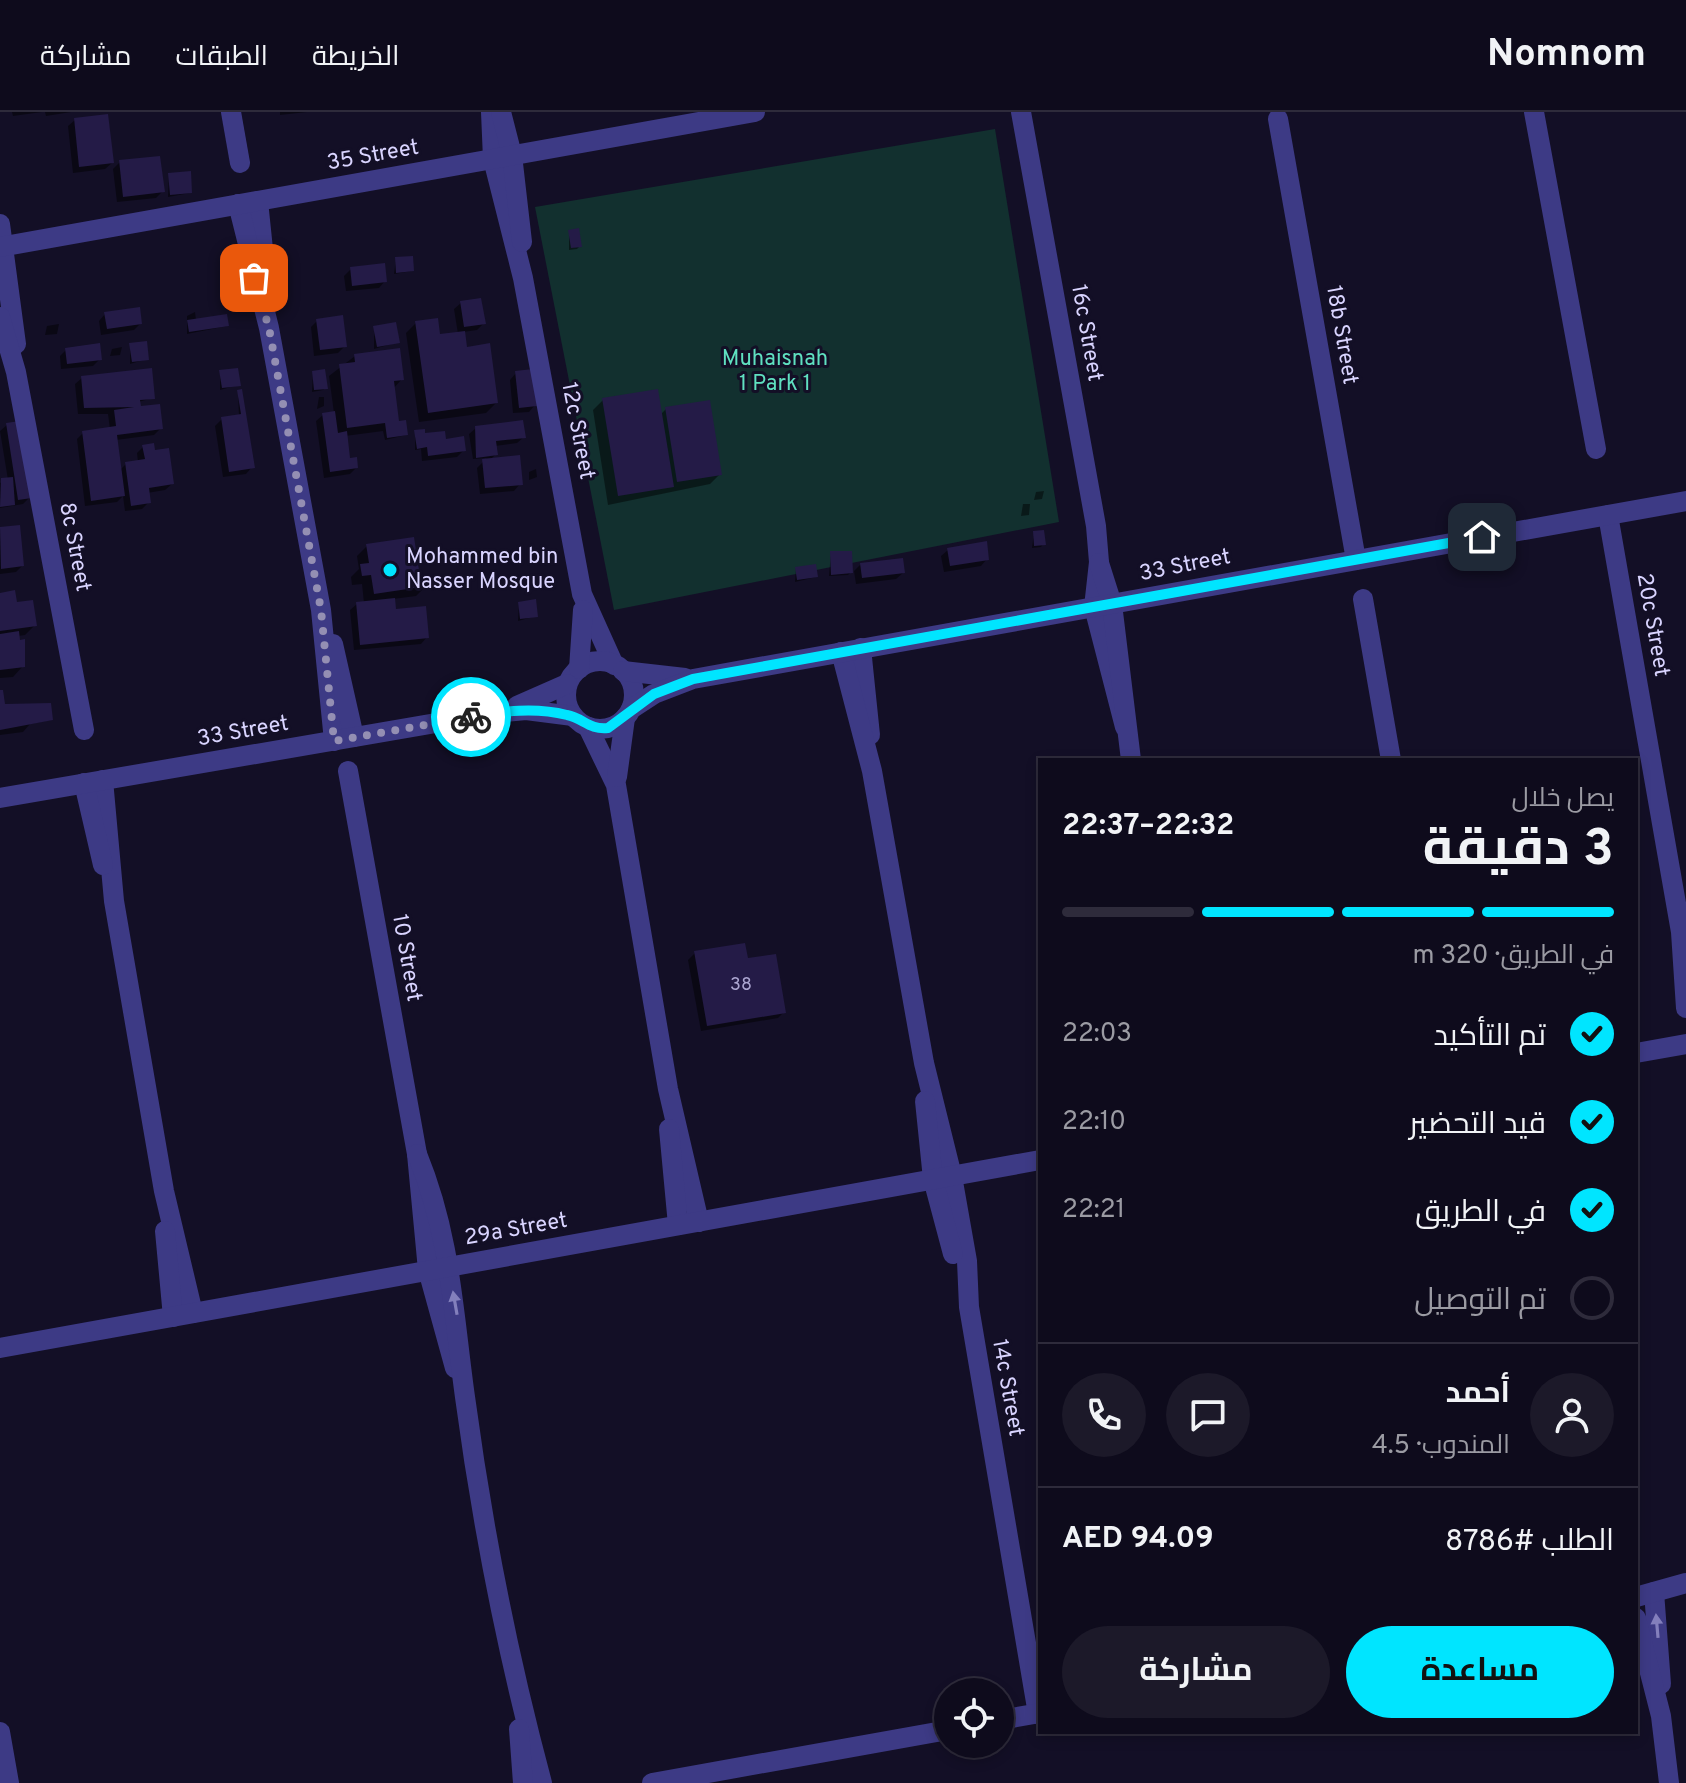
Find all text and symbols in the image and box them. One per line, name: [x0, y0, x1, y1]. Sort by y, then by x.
text: Nomnom: [1487, 31, 1646, 80]
text: مشاركة: [40, 40, 131, 76]
text: الطبقات: [175, 40, 268, 76]
text: الخريطة: [312, 40, 399, 76]
street label: 35 Street: [325, 135, 421, 177]
pin: [220, 244, 288, 312]
icon: bag: [232, 256, 276, 300]
street label: 16c Street: [1064, 282, 1108, 384]
street label: 18b Street: [1319, 284, 1363, 386]
park label: Muhaisnah 1 Park 1: [722, 346, 828, 398]
street label: 12c Street: [554, 380, 600, 482]
street label: 8c Street: [52, 500, 96, 594]
pin: [1448, 503, 1516, 571]
icon: home: [1460, 515, 1504, 559]
place label: Mohammed bin Nasser Mosque: [406, 544, 558, 596]
street label: 33 Street: [1137, 544, 1233, 588]
marker: Mohammed bin Nasser Mosque: [381, 561, 399, 579]
street label: 20c Street: [1630, 571, 1674, 679]
courier: [431, 677, 511, 757]
icon: bike: [449, 695, 493, 739]
street label: 33 Street: [195, 711, 291, 753]
text: يصل خلال: [1511, 783, 1614, 816]
text: 22:32–22:37: [1062, 808, 1234, 845]
text: 3 دقيقة: [1423, 818, 1614, 884]
street label: 10 Street: [385, 912, 427, 1004]
text: في الطريق · 320 m: [1412, 940, 1614, 973]
house number: 38: [730, 974, 752, 997]
icon: check: [1570, 1012, 1614, 1056]
text: 22:03: [1062, 1018, 1132, 1051]
text: تم التأكيد: [1434, 1019, 1546, 1056]
icon: check: [1570, 1100, 1614, 1144]
text: 22:10: [1062, 1106, 1126, 1139]
text: قيد التحضير: [1409, 1107, 1546, 1144]
icon: check: [1570, 1188, 1614, 1232]
text: 22:21: [1062, 1194, 1125, 1227]
text: في الطريق: [1415, 1195, 1546, 1232]
street label: 29a Street: [462, 1208, 570, 1252]
text: تم التوصيل: [1414, 1283, 1546, 1320]
one-way arrow: [449, 1290, 461, 1315]
street label: 14c Street: [985, 1337, 1029, 1439]
button: phone: [1062, 1373, 1146, 1457]
button: chat: [1166, 1373, 1250, 1457]
button: person: [1530, 1373, 1614, 1457]
text: أحمد: [1446, 1376, 1510, 1413]
text: المندوب · 4.5: [1372, 1430, 1510, 1463]
text: AED 94.09: [1062, 1521, 1214, 1558]
text: الطلب #8786: [1445, 1524, 1614, 1561]
one-way arrow: [1650, 1613, 1663, 1638]
button: مشاركة: [1062, 1626, 1330, 1718]
button: مساعدة: [1346, 1626, 1614, 1718]
map controls: [934, 1678, 1014, 1758]
button: locate: [934, 1678, 1014, 1758]

